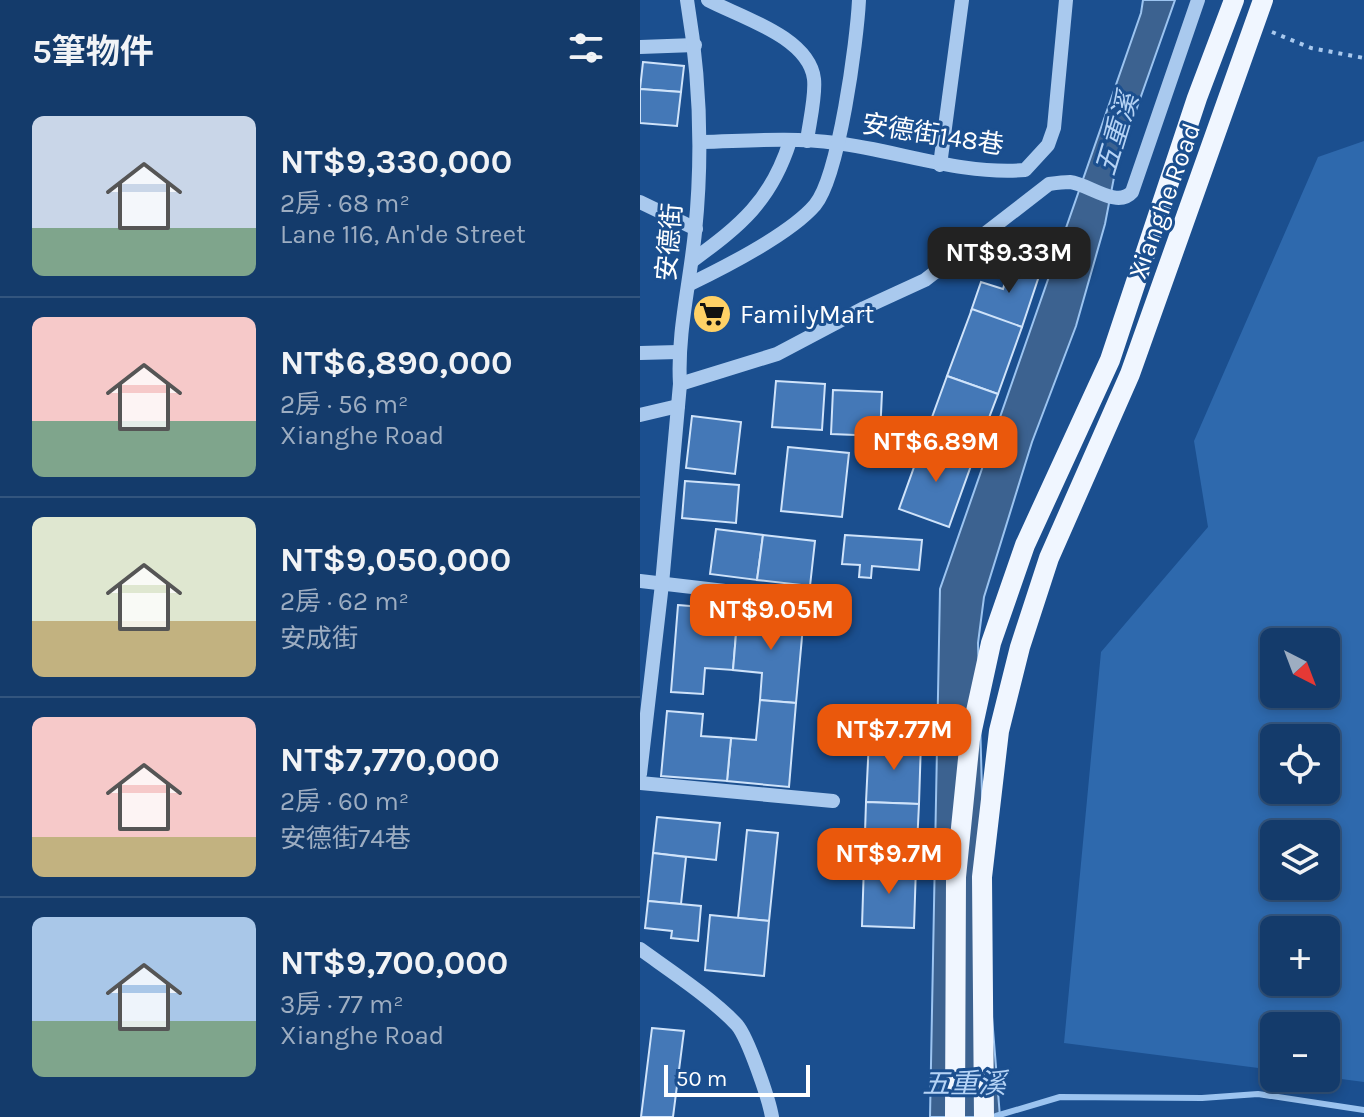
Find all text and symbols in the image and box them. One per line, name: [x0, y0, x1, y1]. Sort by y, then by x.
icon: filters: [564, 26, 608, 70]
text: 5筆物件: [32, 32, 154, 72]
water label: 五重溪: [1088, 85, 1146, 179]
street label: 安德街148巷: [860, 108, 1006, 161]
street label: Xianghe Road: [1122, 119, 1207, 284]
text: NT$9,330,000: [280, 142, 512, 182]
icon: home: [96, 148, 192, 244]
text: 2房 · 68 m²: [280, 188, 410, 219]
street label: 安德街: [651, 202, 688, 282]
text: Lane 116, An'de Street: [280, 219, 526, 250]
pin: NT$9.33M: [926, 227, 1092, 295]
text: NT$9.33M: [946, 237, 1072, 268]
supermarket icon: FamilyMart: [691, 293, 733, 335]
place label: FamilyMart: [740, 299, 875, 330]
text: NT$6,890,000: [280, 343, 512, 383]
icon: home: [96, 349, 192, 445]
text: 2房 · 56 m²: [280, 389, 409, 420]
pin: NT$6.89M: [853, 416, 1019, 484]
text: Xianghe Road: [280, 420, 444, 451]
text: NT$6.89M: [872, 426, 1000, 457]
text: NT$9,050,000: [280, 540, 511, 580]
icon: home: [96, 549, 192, 645]
pin: NT$9.05M: [688, 584, 854, 652]
text: 2房 · 62 m²: [280, 586, 409, 617]
text: NT$9.05M: [708, 594, 834, 625]
text: 安成街: [280, 623, 358, 654]
north arrow: [1260, 628, 1340, 708]
map controls: [1260, 628, 1340, 1092]
pin: NT$7.77M: [811, 704, 977, 772]
text: NT$7.77M: [835, 714, 953, 745]
button: locate: [1260, 724, 1340, 804]
text: NT$7,770,000: [280, 740, 500, 780]
icon: home: [96, 749, 192, 845]
text: 2房 · 60 m²: [280, 786, 409, 817]
button: layers: [1260, 820, 1340, 900]
text: 安德街74巷: [280, 823, 411, 854]
pin: NT$9.7M: [815, 828, 963, 896]
text: NT$9.7M: [835, 838, 943, 869]
button: +: [1260, 916, 1340, 996]
text: NT$9,700,000: [280, 943, 508, 983]
icon: home: [96, 949, 192, 1045]
text: 3房 · 77 m²: [280, 989, 404, 1020]
button: −: [1260, 1012, 1340, 1092]
text: Xianghe Road: [280, 1020, 444, 1051]
scale bar: [664, 1061, 810, 1097]
text: 50 m: [676, 1066, 727, 1092]
water label: 五重溪: [922, 1067, 1010, 1100]

